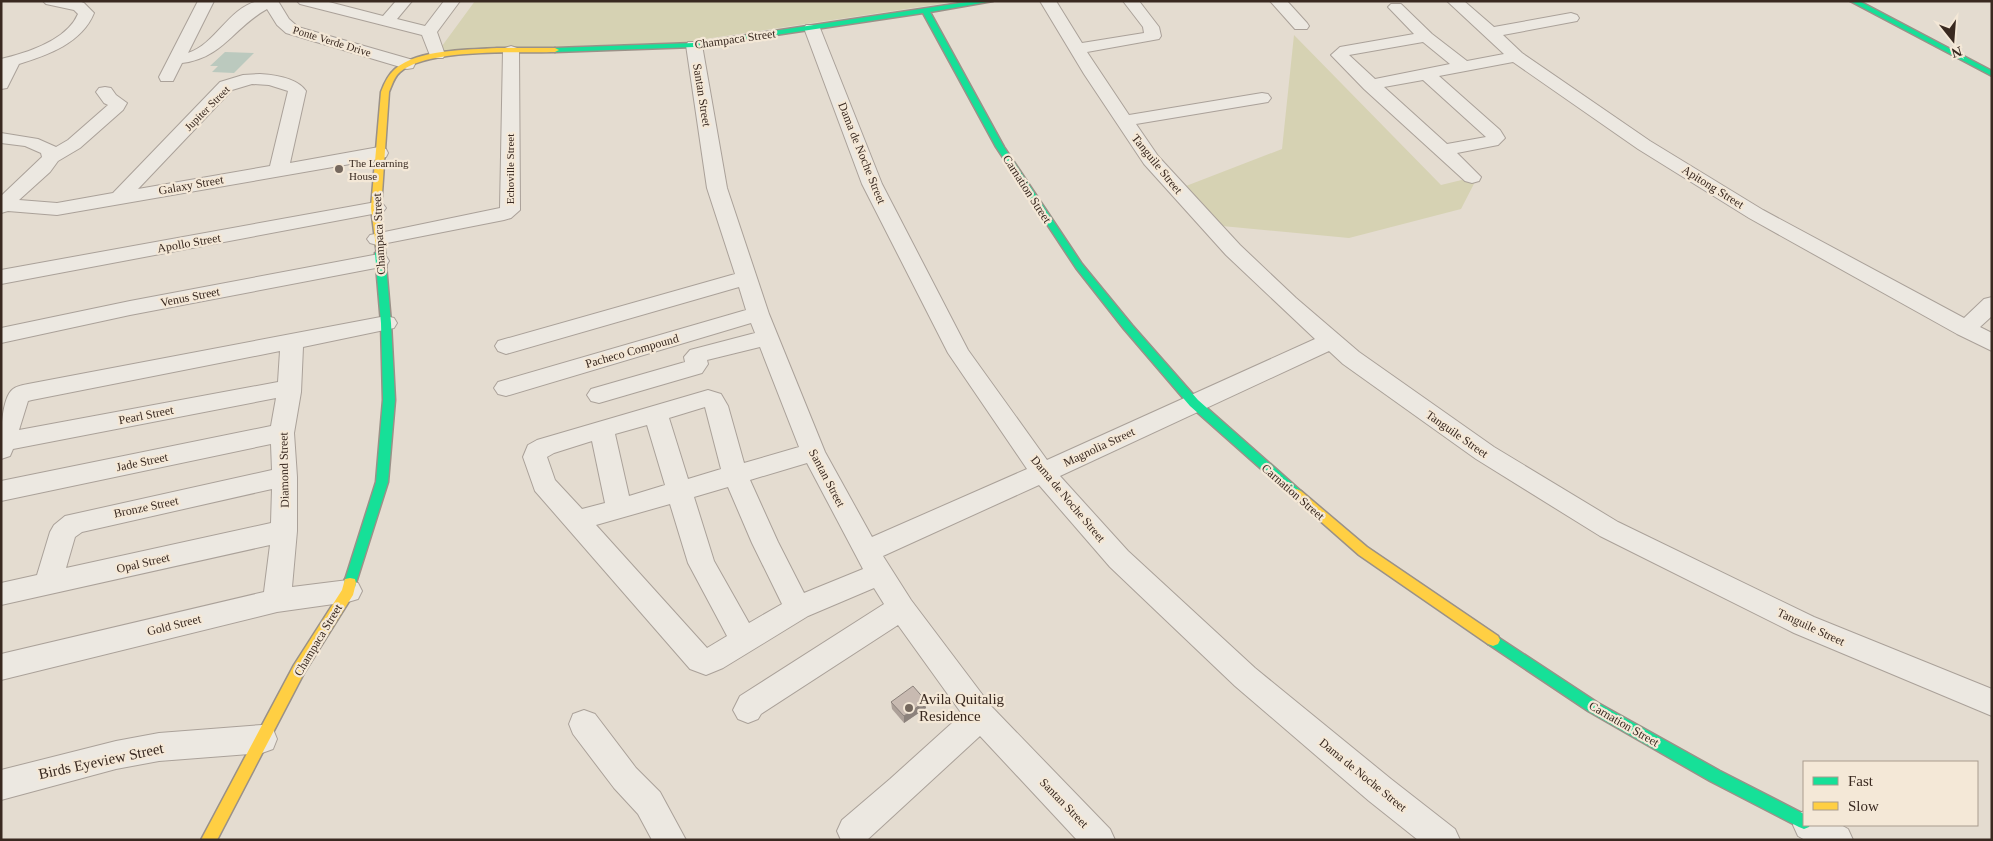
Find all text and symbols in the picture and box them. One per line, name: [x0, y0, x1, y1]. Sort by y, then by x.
north arrow: [1928, 15, 1978, 65]
street label: Ponte Verde Drive: [291, 23, 373, 59]
street label: Champaca Street: [694, 26, 777, 52]
text: N: [1950, 43, 1964, 61]
street label: Santan Street: [690, 62, 714, 128]
street label: Jupiter Street: [182, 83, 232, 133]
street label: Dama de Noche Street: [835, 100, 889, 206]
street label: Tanguile Street: [1129, 131, 1186, 197]
street label: Echoville Street: [504, 134, 516, 204]
street label: Carnation Street: [1000, 152, 1055, 226]
place label: The Learning House: [349, 157, 409, 182]
street label: Apitong Street: [1679, 162, 1747, 212]
marker: The Learning House: [333, 163, 345, 175]
street label: Galaxy Street: [157, 172, 225, 198]
street label: Champaca Street: [370, 192, 388, 275]
street label: Apollo Street: [156, 230, 223, 255]
street label: Venus Street: [159, 284, 222, 310]
street label: Pacheco Compound: [584, 331, 680, 371]
street label: Pearl Street: [117, 403, 175, 427]
street label: Tanguile Street: [1423, 407, 1491, 461]
street label: Magnolia Street: [1061, 424, 1137, 470]
street label: Diamond Street: [276, 431, 292, 508]
street label: Santan Street: [806, 447, 848, 510]
street label: Jade Street: [115, 450, 170, 474]
street label: Dama de Noche Street: [1028, 453, 1109, 545]
street label: Carnation Street: [1259, 461, 1328, 523]
street label: Bronze Street: [112, 493, 180, 521]
street label: Opal Street: [115, 550, 172, 576]
street label: Champaca Street: [291, 601, 345, 679]
street label: Tanguile Street: [1775, 605, 1848, 649]
street label: Gold Street: [146, 611, 203, 638]
place label: Avila Quitalig Residence: [919, 691, 1005, 724]
street label: Carnation Street: [1587, 698, 1662, 750]
marker: Avila Quitalig Residence: [903, 702, 915, 714]
street label: Dama de Noche Street: [1317, 735, 1410, 815]
street label: Birds Eyeview Street: [37, 740, 166, 782]
legend: [1803, 761, 1978, 826]
text: Fast: [1848, 773, 1874, 789]
street label: Santan Street: [1037, 775, 1092, 831]
text: Slow: [1848, 798, 1879, 814]

